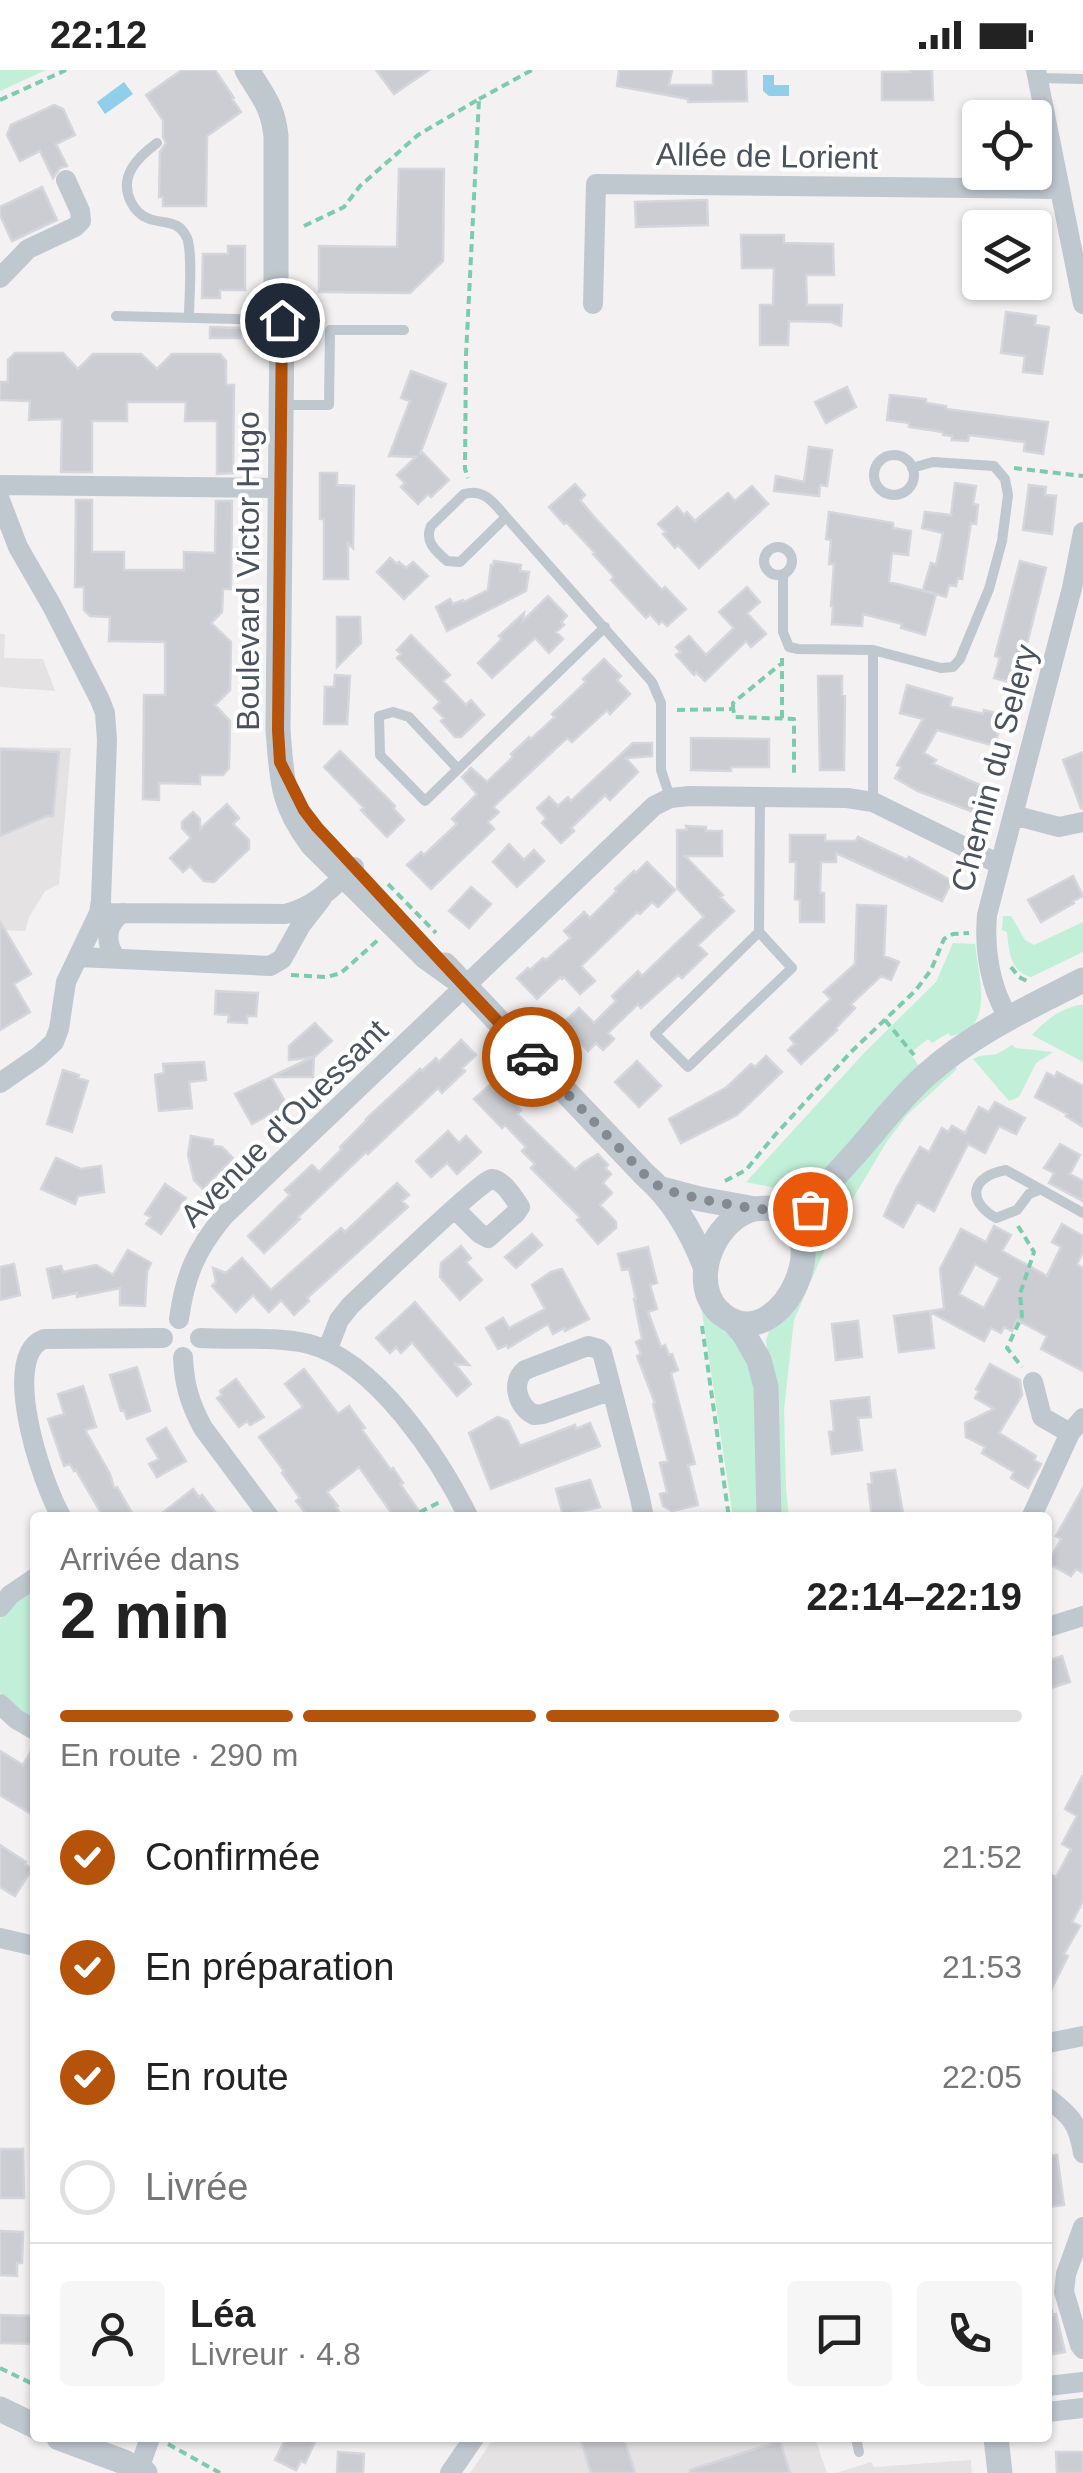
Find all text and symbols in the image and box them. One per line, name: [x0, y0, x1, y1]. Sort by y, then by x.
text: 22:12: [50, 14, 147, 56]
map controls: [962, 100, 1052, 300]
button: locate: [962, 100, 1052, 190]
street label: Allée de Lorient: [656, 136, 879, 176]
button: layers: [962, 210, 1052, 300]
pin: [240, 278, 325, 363]
icon: home: [255, 293, 310, 348]
street label: Boulevard Victor Hugo: [230, 411, 266, 731]
street label: Chemin du Selery: [944, 641, 1044, 895]
courier: [482, 1007, 582, 1107]
street label: Avenue d'Ouessant: [173, 1012, 395, 1234]
icon: car: [505, 1030, 560, 1085]
pin: [768, 1167, 853, 1252]
icon: bag: [783, 1182, 838, 1237]
text: Arrivée dans: [60, 1541, 240, 1577]
text: 22:14–22:19: [806, 1576, 1022, 1618]
text: 2 min: [60, 1579, 230, 1652]
text: En route · 290 m: [60, 1737, 298, 1773]
icon: check: [60, 1830, 115, 1885]
text: Confirmée: [145, 1836, 320, 1878]
text: 21:52: [942, 1839, 1022, 1875]
icon: check: [60, 1940, 115, 1995]
text: En préparation: [145, 1946, 394, 1988]
text: 21:53: [942, 1949, 1022, 1985]
icon: check: [60, 2050, 115, 2105]
text: En route: [145, 2056, 289, 2098]
text: 22:05: [942, 2059, 1022, 2095]
text: Livrée: [145, 2166, 249, 2208]
button: person: [60, 2281, 165, 2386]
button: chat: [787, 2281, 892, 2386]
button: phone: [917, 2281, 1022, 2386]
text: Léa: [190, 2293, 255, 2335]
text: Livreur · 4.8: [190, 2336, 361, 2372]

